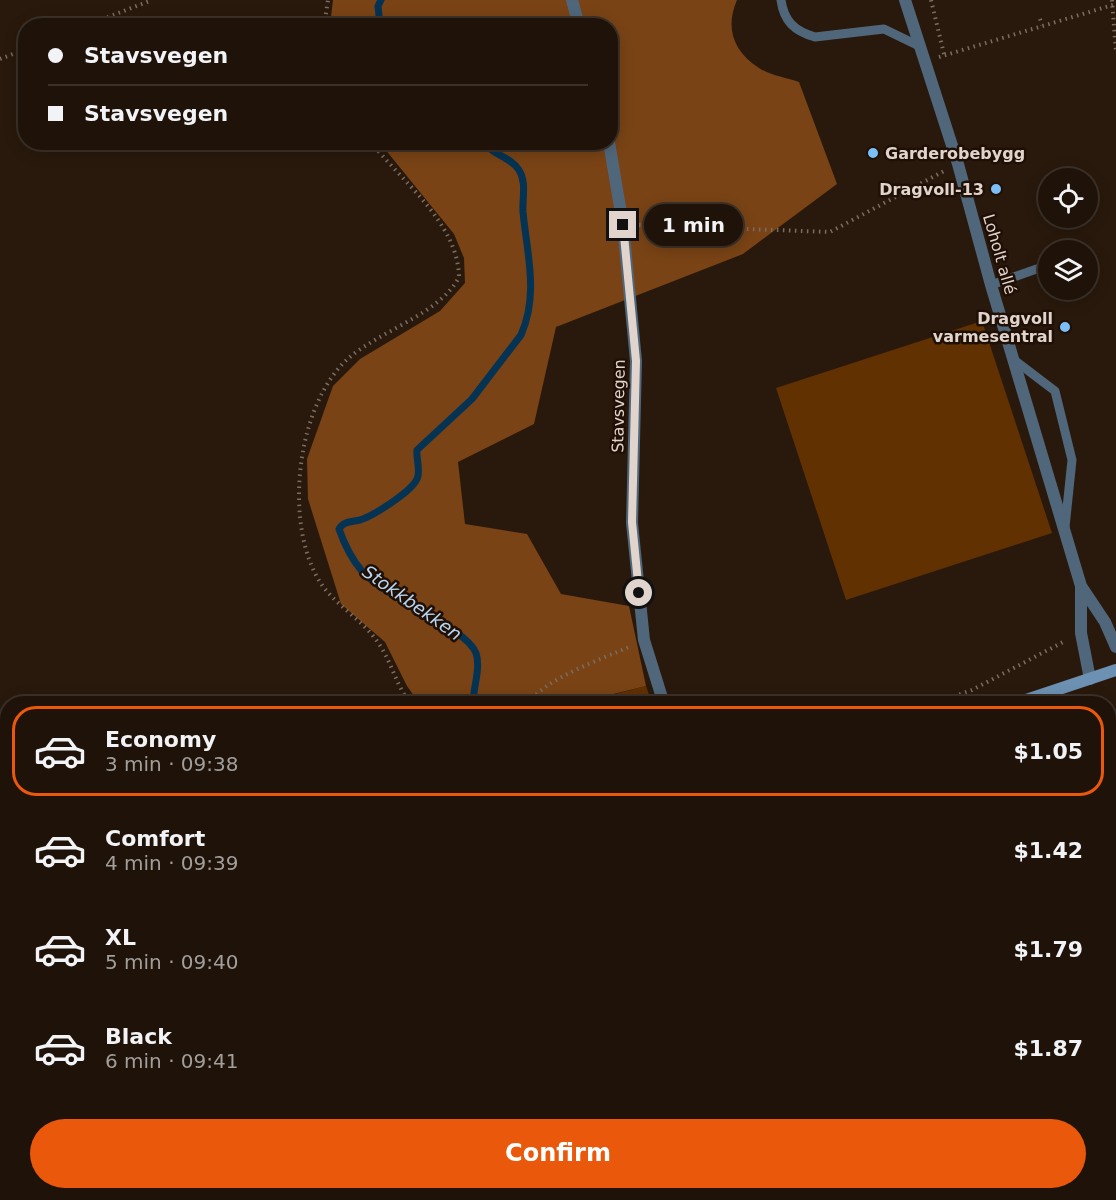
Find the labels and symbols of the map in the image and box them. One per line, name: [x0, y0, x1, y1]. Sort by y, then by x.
place label: Garderobebygg: [885, 144, 1025, 163]
marker: Garderobebygg: [866, 146, 880, 160]
place label: Dragvoll-13: [879, 180, 984, 199]
marker: Dragvoll-13: [989, 182, 1003, 196]
callout: 1 min: [644, 204, 743, 246]
route end: [609, 211, 636, 238]
street label: Loholt allé: [979, 212, 1020, 297]
place label: Dragvoll varmesentral: [933, 309, 1053, 346]
marker: Dragvoll varmesentral: [1058, 320, 1072, 334]
street label: Stavsvegen: [608, 359, 629, 453]
water label: Stokkbekken: [359, 561, 466, 645]
route start: [625, 579, 652, 606]

